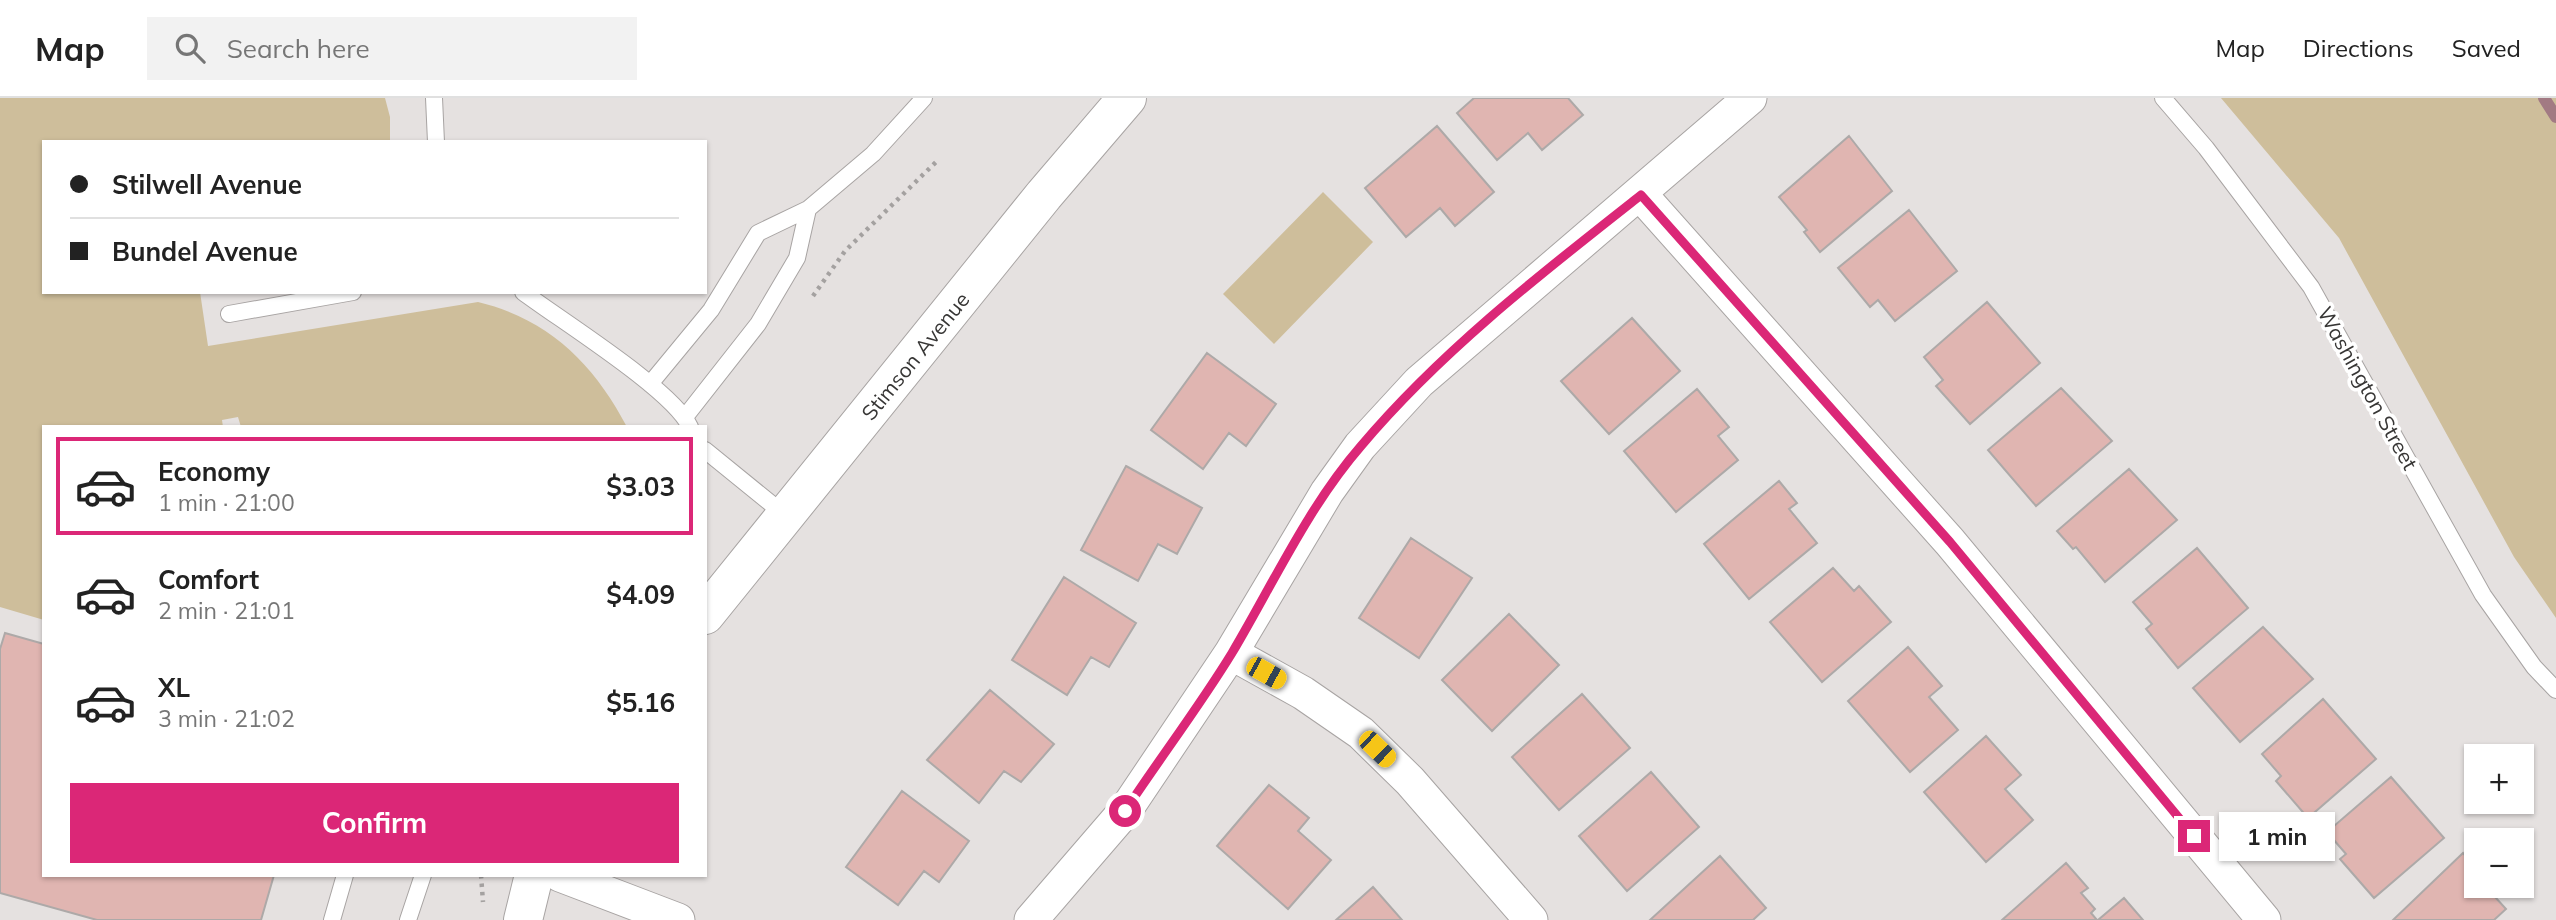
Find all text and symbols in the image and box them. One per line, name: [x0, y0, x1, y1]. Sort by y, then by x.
search box: [147, 17, 637, 80]
text: Map: [35, 28, 105, 69]
icon: search: [171, 29, 209, 67]
text: Search here: [227, 32, 370, 65]
text: Map: [2215, 33, 2265, 63]
text: Directions: [2303, 33, 2414, 63]
text: Saved: [2452, 33, 2521, 63]
text: Stilwell Avenue: [112, 168, 302, 201]
text: Bundel Avenue: [112, 235, 298, 268]
street label: Stimson Avenue: [855, 287, 975, 425]
street label: Washington Street: [2312, 302, 2424, 474]
icon: car: [74, 455, 137, 518]
text: Economy: [158, 455, 270, 488]
text: $3.03: [606, 470, 675, 503]
text: 1 min · 21:00: [158, 488, 295, 517]
icon: car: [74, 563, 137, 626]
text: Comfort: [158, 563, 259, 596]
text: $4.09: [606, 578, 675, 611]
text: 2 min · 21:01: [158, 596, 295, 625]
car: [1243, 654, 1290, 692]
icon: car: [74, 671, 137, 734]
text: XL: [158, 671, 190, 704]
text: $5.16: [606, 686, 675, 719]
text: 3 min · 21:02: [158, 704, 295, 733]
car: [1355, 727, 1400, 771]
map controls: [2464, 744, 2534, 898]
button: +: [2464, 744, 2534, 814]
button: Confirm: [70, 783, 679, 863]
route start: [1109, 795, 1141, 827]
callout: 1 min: [2218, 812, 2334, 860]
route end: [2178, 820, 2210, 852]
text: 1 min: [2247, 822, 2307, 851]
button: −: [2464, 828, 2534, 898]

